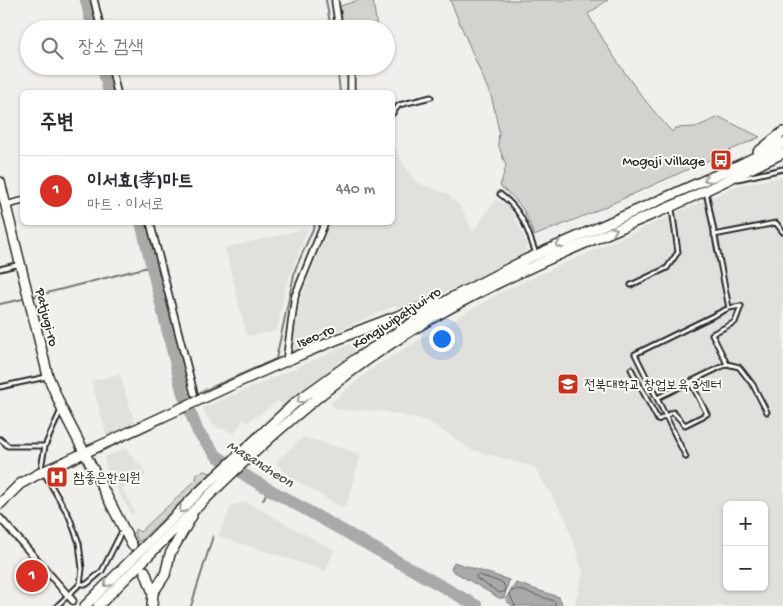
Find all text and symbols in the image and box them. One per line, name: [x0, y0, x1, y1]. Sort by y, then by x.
search box: [20, 20, 395, 75]
icon: search: [38, 34, 66, 62]
text: 장소 검색: [78, 37, 144, 60]
text: 주변: [40, 112, 74, 137]
bus stop icon: Mogoji Village: [709, 148, 733, 172]
place label: Mogoji Village: [622, 154, 706, 171]
text: 이서효(孝)마트: [87, 171, 193, 194]
one-way arrow: [704, 174, 712, 184]
text: 1: [53, 181, 59, 200]
text: 440 m: [336, 181, 375, 200]
text: 마트 · 이서로: [87, 197, 164, 216]
one-way arrow: [609, 226, 618, 237]
one-way arrow: [555, 239, 564, 250]
street label: Kongjwipatjwi-ro: [350, 284, 445, 354]
street label: Patjugi-ro: [30, 286, 61, 349]
street label: Iseo-ro: [294, 322, 338, 353]
your location: [429, 326, 455, 352]
school or university icon: 전북대학교 창업보육 3센터: [556, 372, 580, 396]
place label: 전북대학교 창업보육 3센터: [584, 378, 722, 395]
one-way arrow: [296, 394, 306, 403]
water label: Masancheon: [223, 437, 297, 493]
hospital icon: 참좋은한의원: [45, 465, 69, 489]
place label: 참좋은한의원: [73, 471, 141, 488]
map controls: [723, 501, 768, 591]
button: +: [723, 501, 768, 546]
one-way arrow: [179, 504, 188, 513]
button: −: [723, 546, 768, 591]
pin: 1: [16, 557, 48, 595]
one-way arrow: [104, 578, 113, 587]

